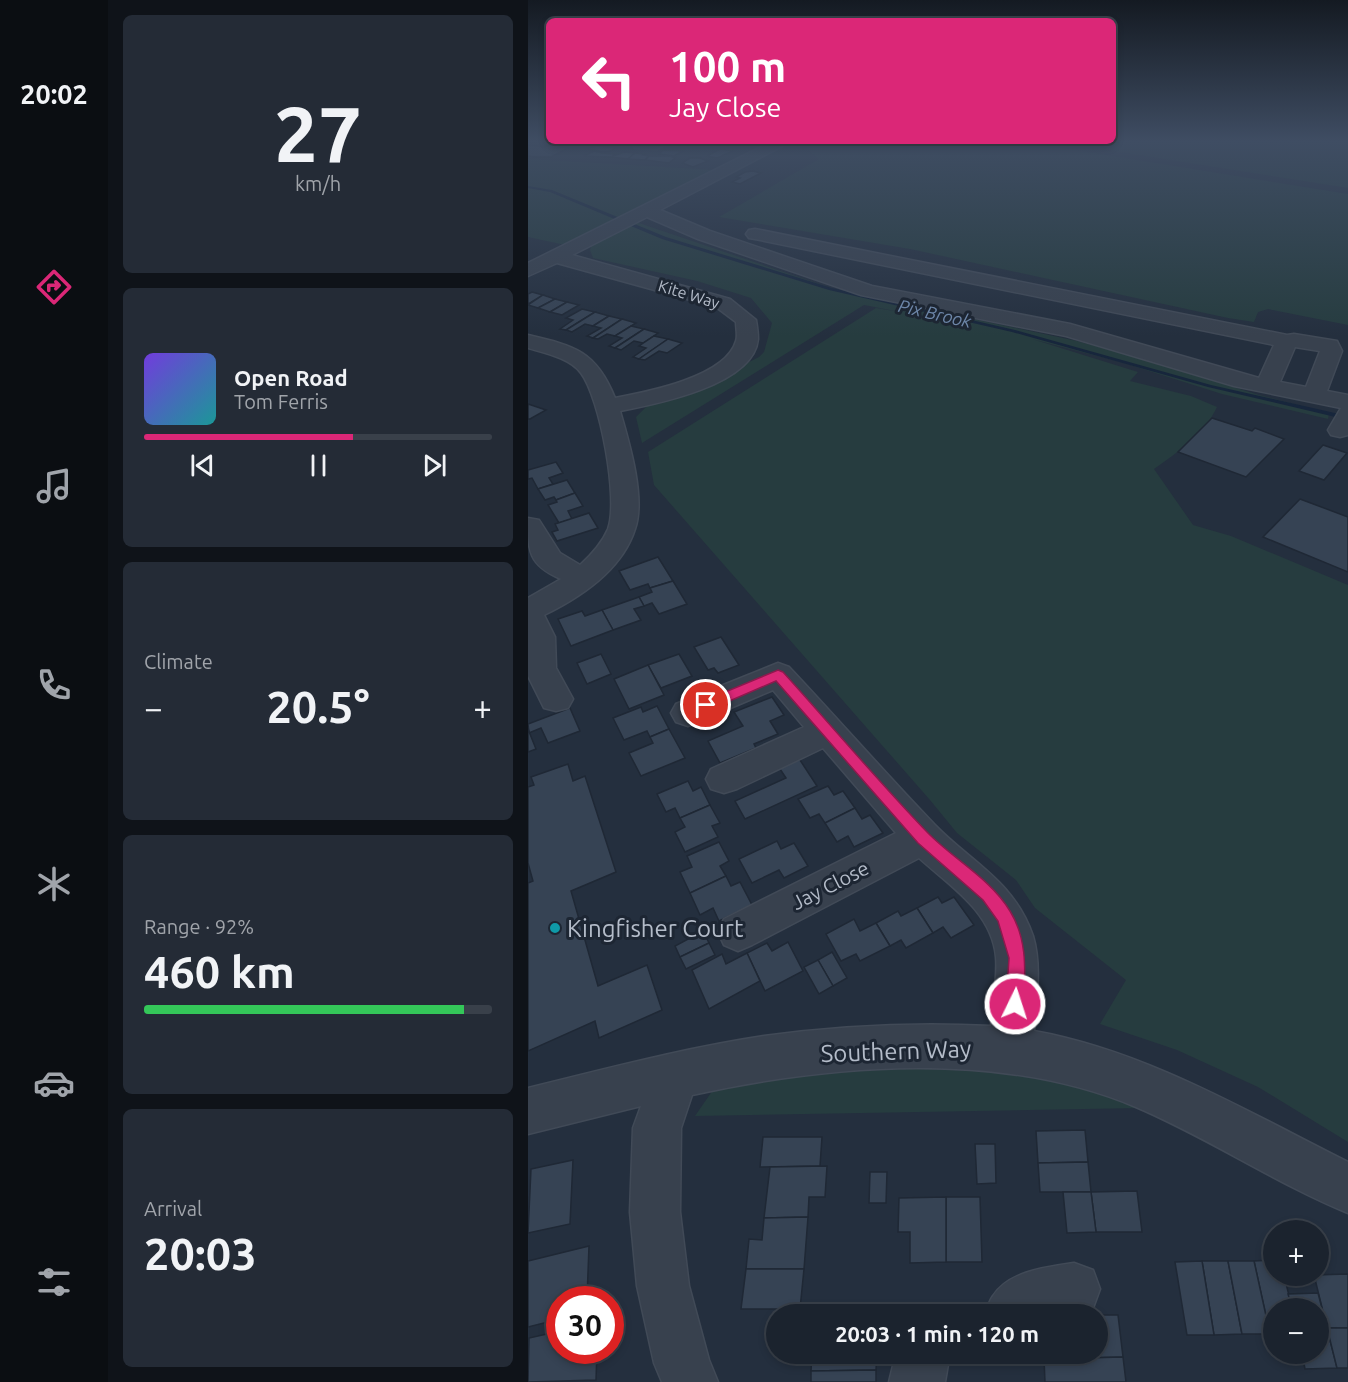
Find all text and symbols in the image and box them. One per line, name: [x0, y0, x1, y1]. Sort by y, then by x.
icon: left: [570, 42, 648, 120]
text: 100 m: [669, 43, 786, 90]
text: 20:02: [20, 79, 88, 109]
text: 27: [274, 89, 362, 177]
text: Jay Close: [669, 92, 781, 122]
text: km/h: [295, 172, 341, 195]
icon: directions: [33, 266, 75, 308]
street label: Kite Way: [656, 276, 722, 312]
water label: Pix Brook: [896, 295, 974, 331]
text: Open Road: [234, 365, 348, 390]
text: Tom Ferris: [234, 390, 328, 413]
icon: previous: [186, 449, 219, 482]
icon: pause: [302, 449, 335, 482]
icon: next: [418, 449, 451, 482]
icon: music: [33, 465, 75, 507]
text: Climate: [144, 650, 213, 673]
icon: phone: [33, 664, 75, 706]
pin: [680, 679, 731, 730]
text: 20.5°: [266, 681, 370, 732]
icon: arrive: [689, 688, 722, 721]
text: −: [144, 689, 163, 726]
text: +: [473, 689, 492, 726]
street label: Jay Close: [788, 856, 872, 914]
icon: climate: [33, 863, 75, 905]
text: Range · 92%: [144, 915, 254, 938]
place label: Kingfisher Court: [567, 915, 744, 942]
marker: Kingfisher Court: [548, 921, 562, 935]
text: 460 km: [144, 946, 295, 997]
position arrow: [983, 972, 1047, 1036]
street label: Southern Way: [820, 1035, 972, 1067]
icon: car: [33, 1062, 75, 1104]
text: Arrival: [144, 1197, 202, 1220]
map controls: [1263, 1220, 1329, 1364]
button: +: [1263, 1220, 1329, 1286]
text: 20:03: [144, 1228, 257, 1279]
icon: filters: [33, 1261, 75, 1303]
speed limit sign: 30: [546, 1286, 624, 1364]
button: −: [1263, 1298, 1329, 1364]
text: 20:03 · 1 min · 120 m: [835, 1321, 1039, 1346]

